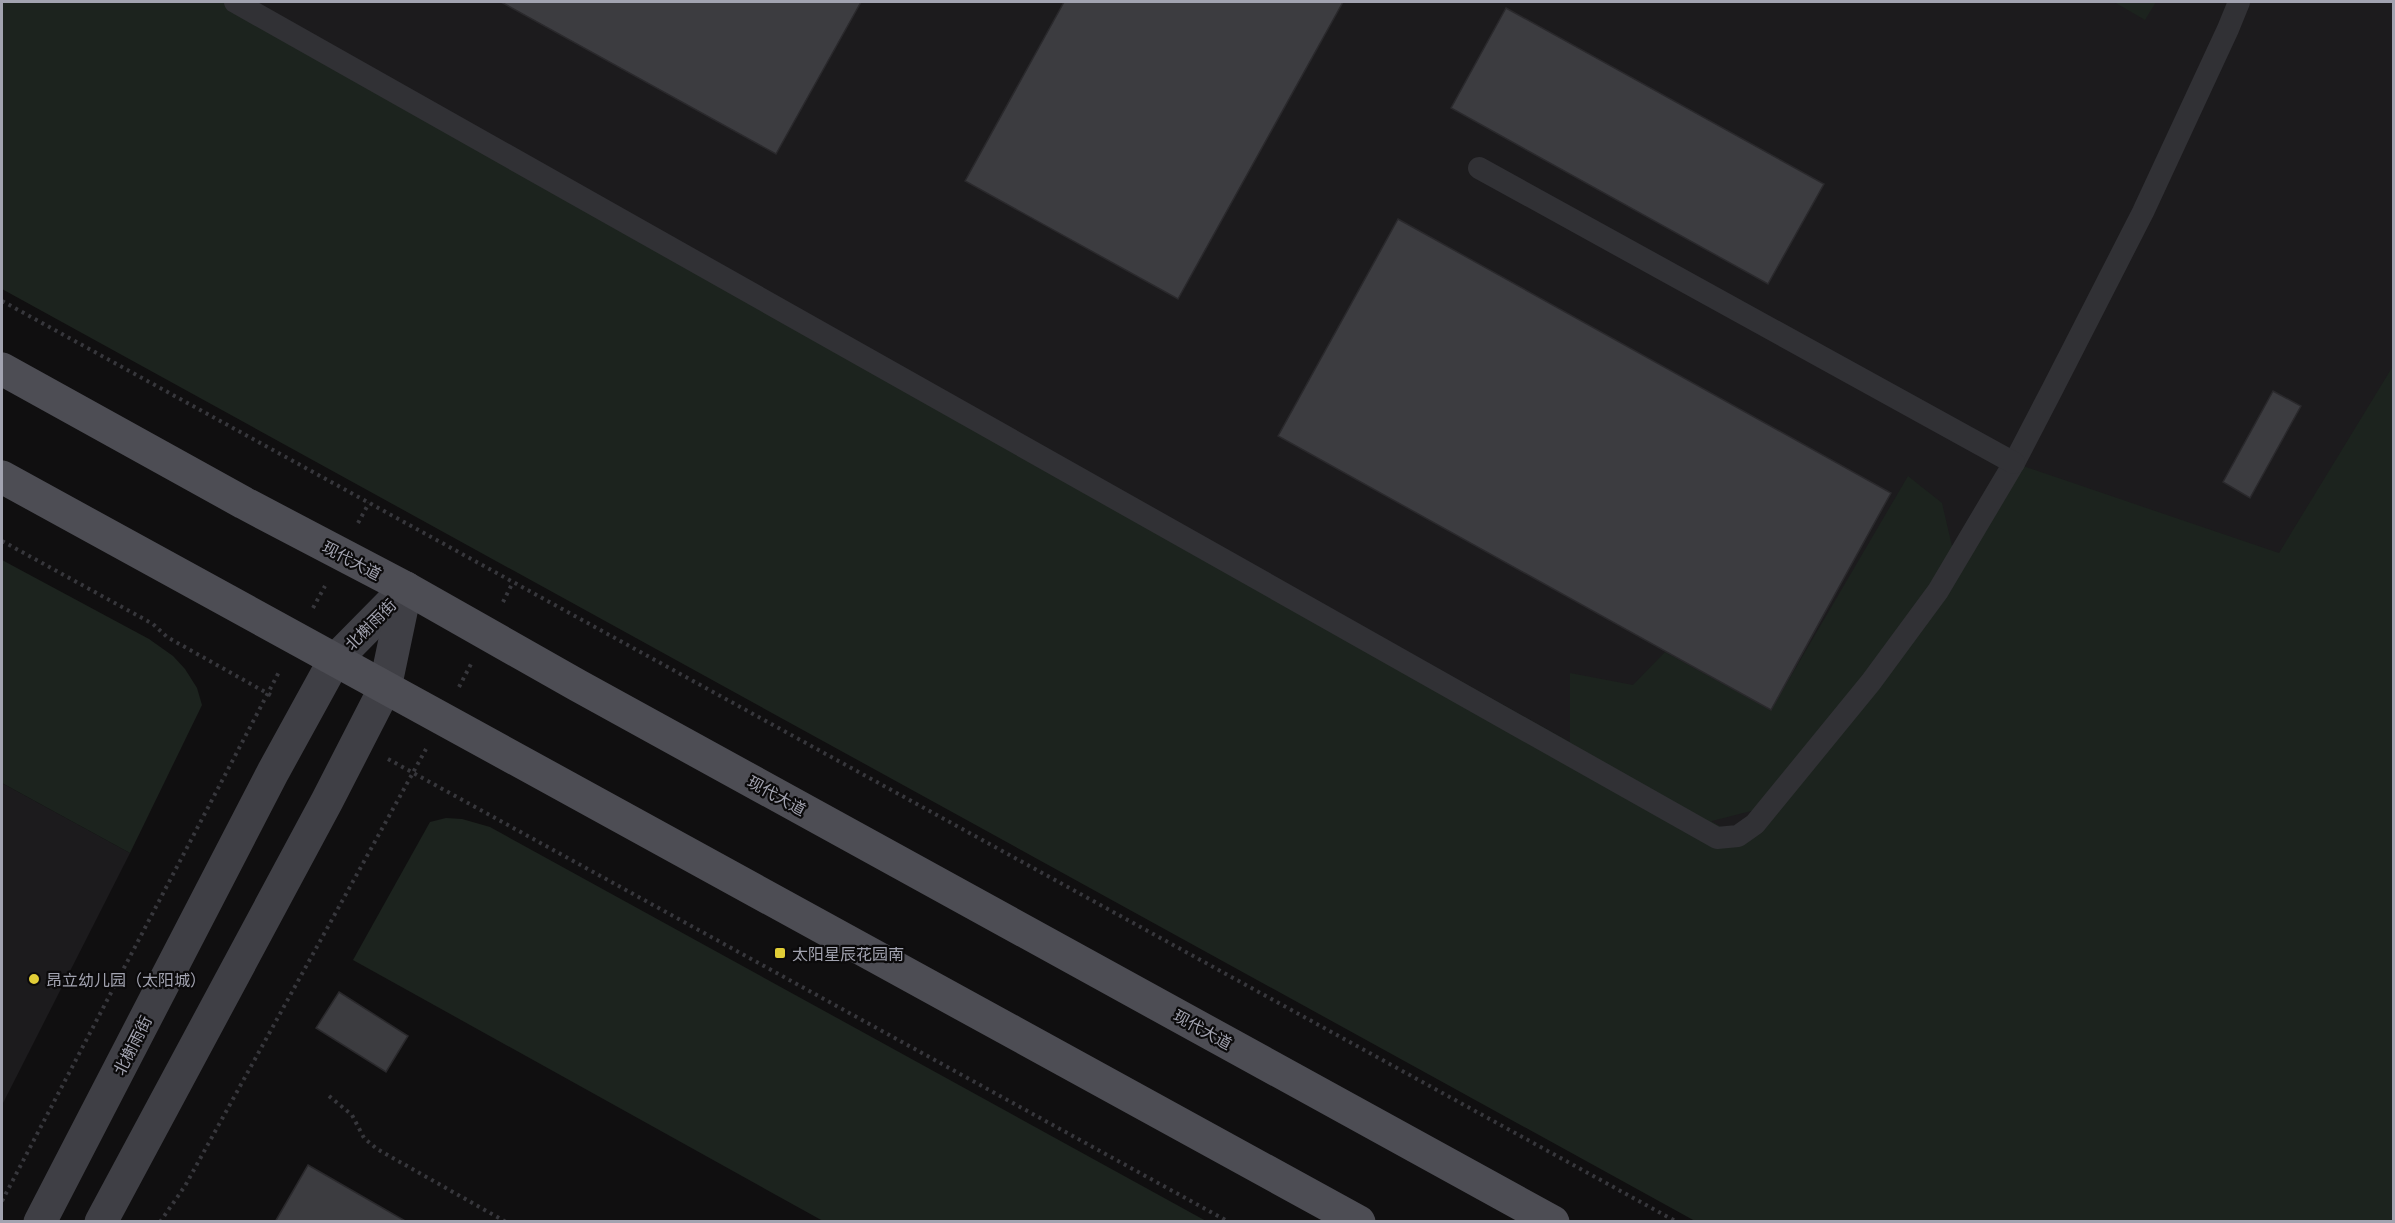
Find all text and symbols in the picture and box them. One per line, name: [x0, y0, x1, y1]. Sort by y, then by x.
street label: 现代大道: [319, 537, 385, 583]
street label: 北榭雨街: [341, 595, 399, 653]
street label: 现代大道: [744, 771, 810, 819]
place label: 太阳星辰花园南: [792, 944, 904, 963]
marker: 太阳星辰花园南: [773, 946, 787, 960]
place label: 昂立幼儿园（太阳城）: [46, 970, 206, 989]
marker: 昂立幼儿园（太阳城）: [27, 972, 41, 986]
street label: 现代大道: [1170, 1005, 1236, 1053]
street label: 北榭雨街: [109, 1012, 155, 1078]

